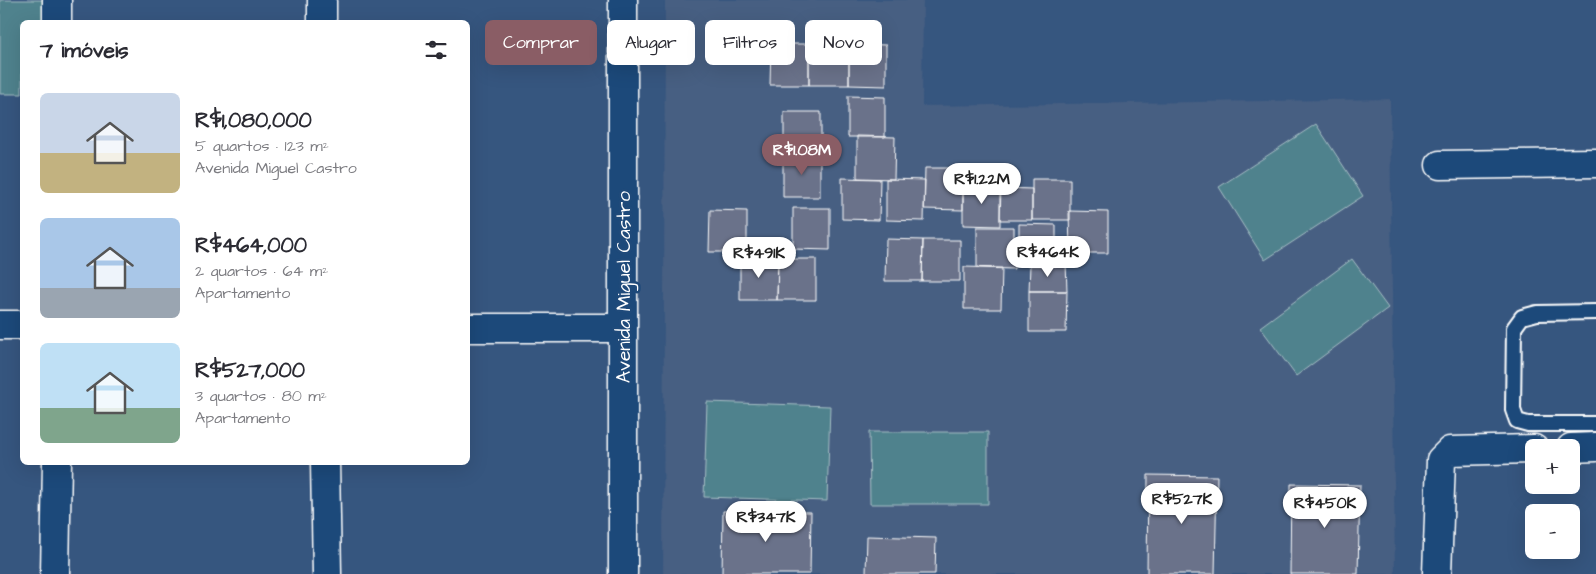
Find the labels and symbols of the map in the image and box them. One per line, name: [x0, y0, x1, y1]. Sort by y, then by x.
pin: R$1.08M: [756, 134, 848, 176]
pin: R$1.22M: [936, 162, 1028, 205]
street label: Avenida Miguel Castro: [611, 191, 639, 383]
pin: R$491K: [718, 236, 800, 279]
pin: R$464K: [1007, 236, 1089, 278]
pin: R$527K: [1141, 482, 1223, 525]
pin: R$450K: [1284, 486, 1366, 529]
pin: R$347K: [725, 500, 807, 543]

